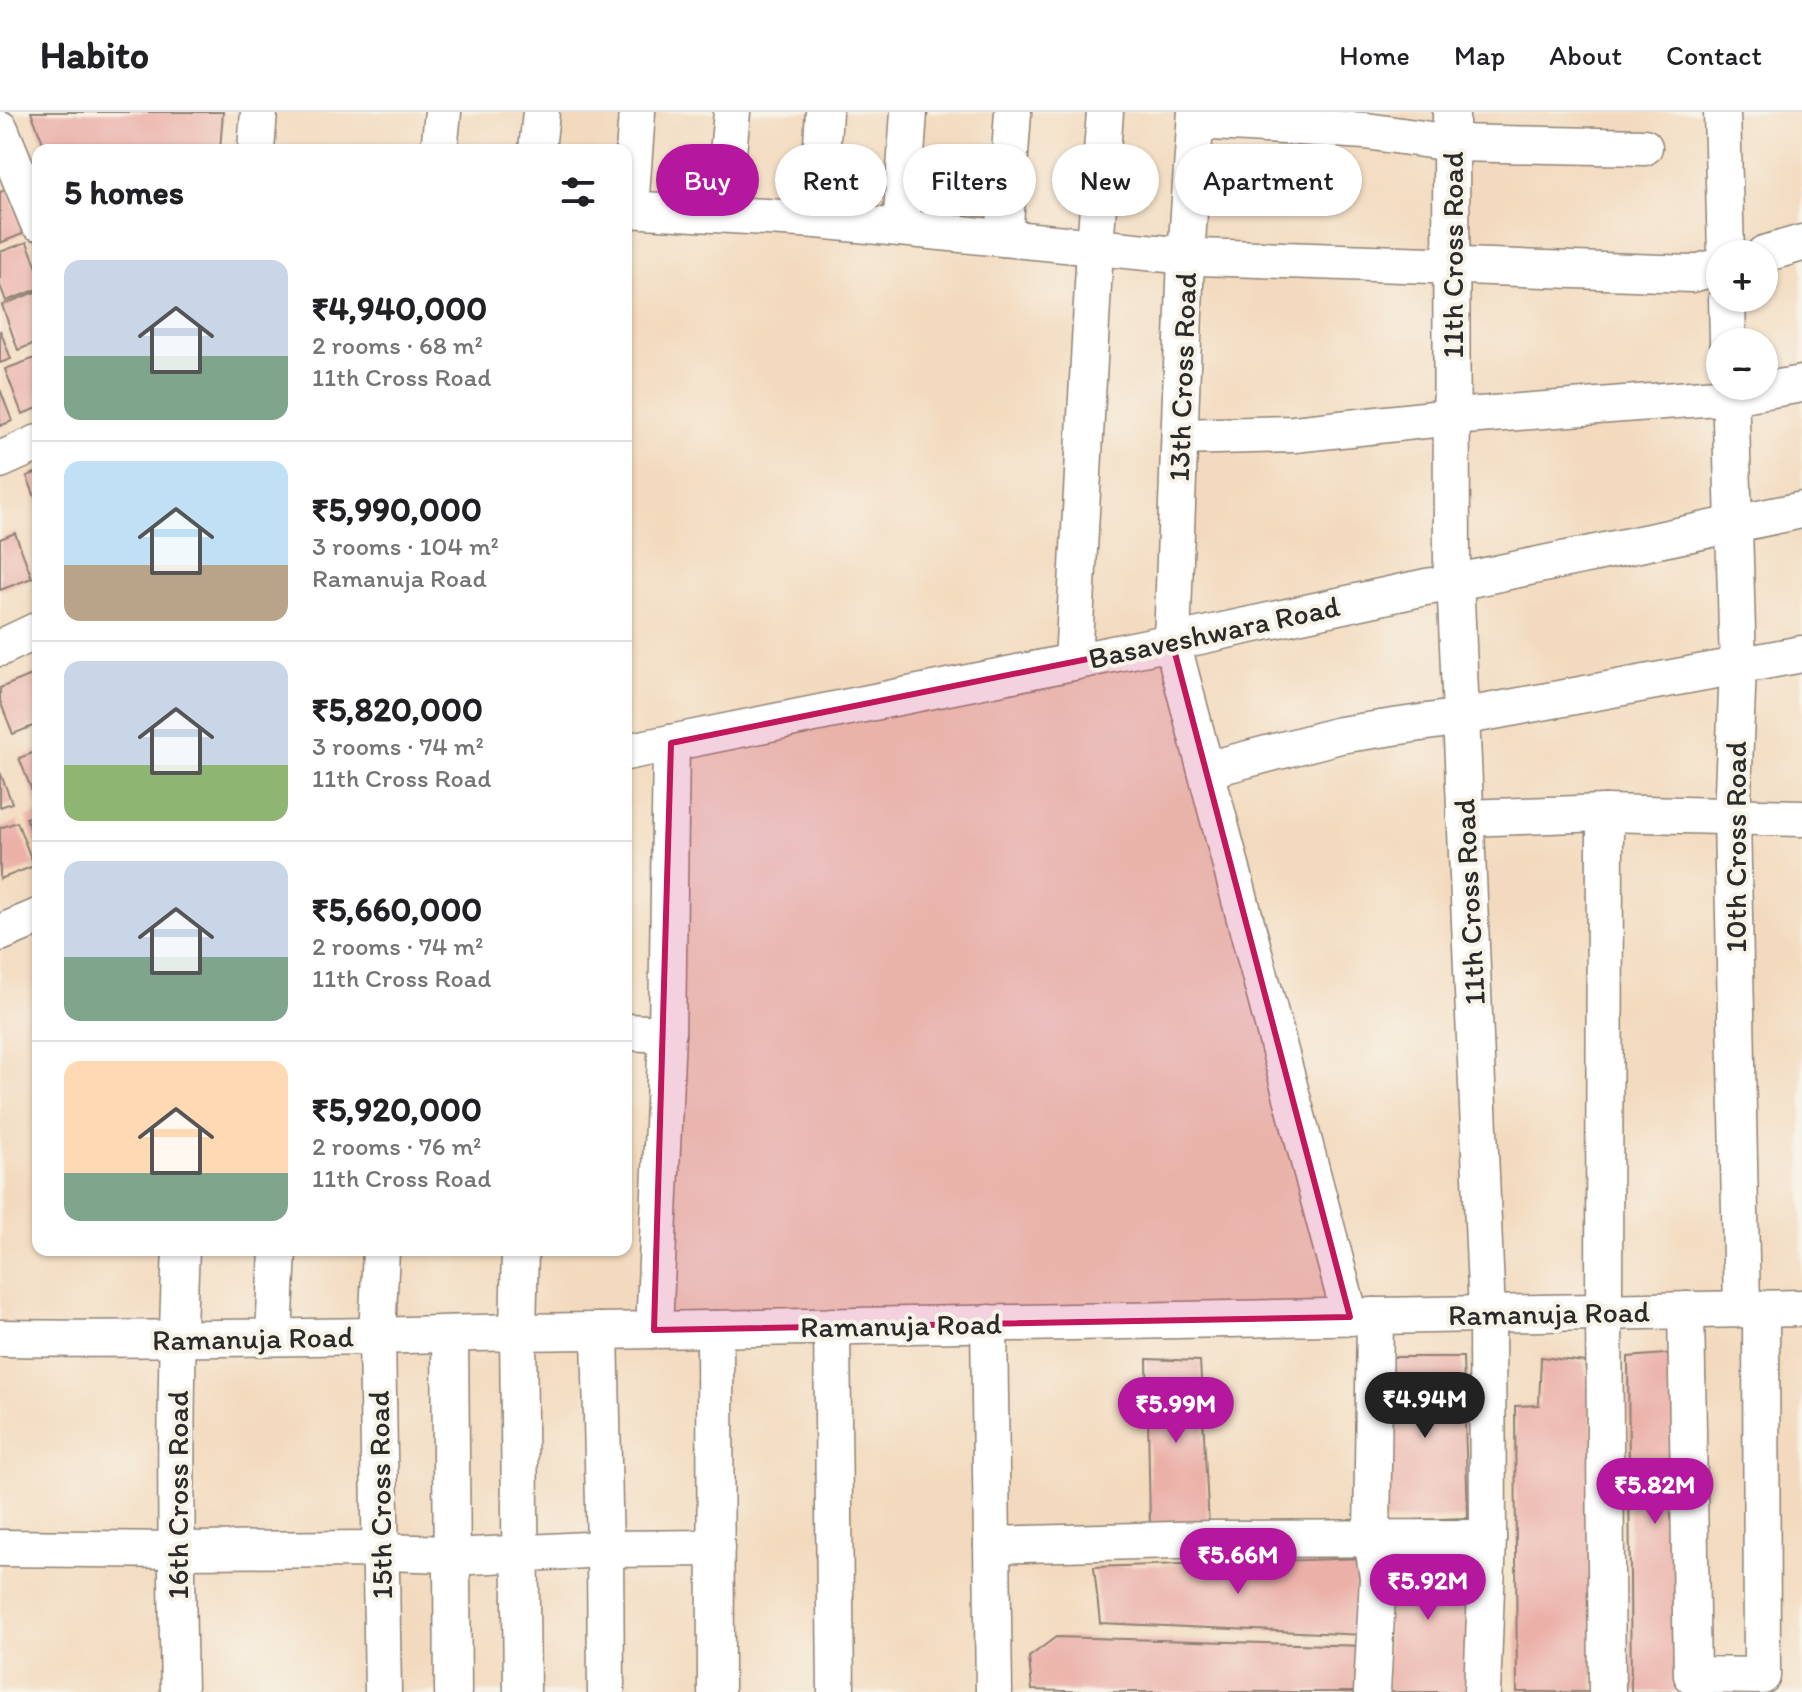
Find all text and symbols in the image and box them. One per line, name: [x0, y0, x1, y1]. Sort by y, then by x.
text: Habito: [40, 32, 149, 78]
text: Home: [1339, 38, 1410, 72]
text: Map: [1454, 38, 1505, 72]
text: About: [1549, 38, 1622, 72]
text: Contact: [1666, 38, 1762, 72]
chip: Buy: [656, 144, 759, 216]
chip: Rent: [775, 144, 887, 216]
chip: Filters: [903, 144, 1036, 216]
chip: New: [1052, 144, 1159, 216]
chip: Apartment: [1175, 144, 1362, 216]
street label: 11th Cross Road: [1434, 152, 1471, 358]
icon: filters: [556, 170, 600, 214]
text: 5 homes: [64, 172, 184, 213]
map controls: [1706, 240, 1778, 400]
button: +: [1706, 240, 1778, 312]
street label: 13th Cross Road: [1160, 272, 1204, 482]
text: ₹4,940,000: [312, 288, 487, 329]
icon: home: [128, 292, 224, 388]
button: −: [1706, 328, 1778, 400]
text: 2 rooms · 68 m²: [312, 329, 483, 361]
text: 11th Cross Road: [312, 361, 491, 393]
text: ₹5,990,000: [312, 489, 482, 530]
icon: home: [128, 493, 224, 589]
text: 3 rooms · 104 m²: [312, 530, 499, 562]
text: Ramanuja Road: [312, 562, 487, 594]
street label: Basaveshwara Road: [1085, 587, 1344, 677]
text: ₹5,820,000: [312, 689, 483, 730]
icon: home: [128, 693, 224, 789]
text: 3 rooms · 74 m²: [312, 730, 484, 762]
street label: 10th Cross Road: [1717, 741, 1754, 953]
text: 11th Cross Road: [312, 762, 491, 794]
street label: 11th Cross Road: [1445, 798, 1493, 1006]
text: ₹5,660,000: [312, 889, 482, 930]
icon: home: [128, 893, 224, 989]
text: 2 rooms · 74 m²: [312, 930, 483, 962]
text: 11th Cross Road: [312, 962, 491, 994]
text: ₹5,920,000: [312, 1089, 482, 1130]
icon: home: [128, 1093, 224, 1189]
text: 2 rooms · 76 m²: [312, 1130, 481, 1162]
text: 11th Cross Road: [312, 1162, 491, 1194]
street label: Ramanuja Road: [1448, 1293, 1651, 1333]
street label: Ramanuja Road: [800, 1305, 1003, 1345]
street label: Ramanuja Road: [152, 1318, 355, 1358]
pin: ₹4.94M: [1360, 1372, 1490, 1440]
pin: ₹5.99M: [1111, 1377, 1241, 1445]
text: ₹4.94M: [1383, 1382, 1467, 1414]
text: ₹5.99M: [1136, 1387, 1216, 1419]
street label: 15th Cross Road: [360, 1390, 400, 1600]
street label: 16th Cross Road: [159, 1391, 196, 1599]
pin: ₹5.82M: [1590, 1458, 1720, 1526]
text: ₹5.82M: [1614, 1468, 1696, 1500]
pin: ₹5.66M: [1173, 1528, 1303, 1596]
text: ₹5.66M: [1198, 1538, 1278, 1570]
pin: ₹5.92M: [1363, 1554, 1493, 1622]
text: ₹5.92M: [1388, 1564, 1468, 1596]

